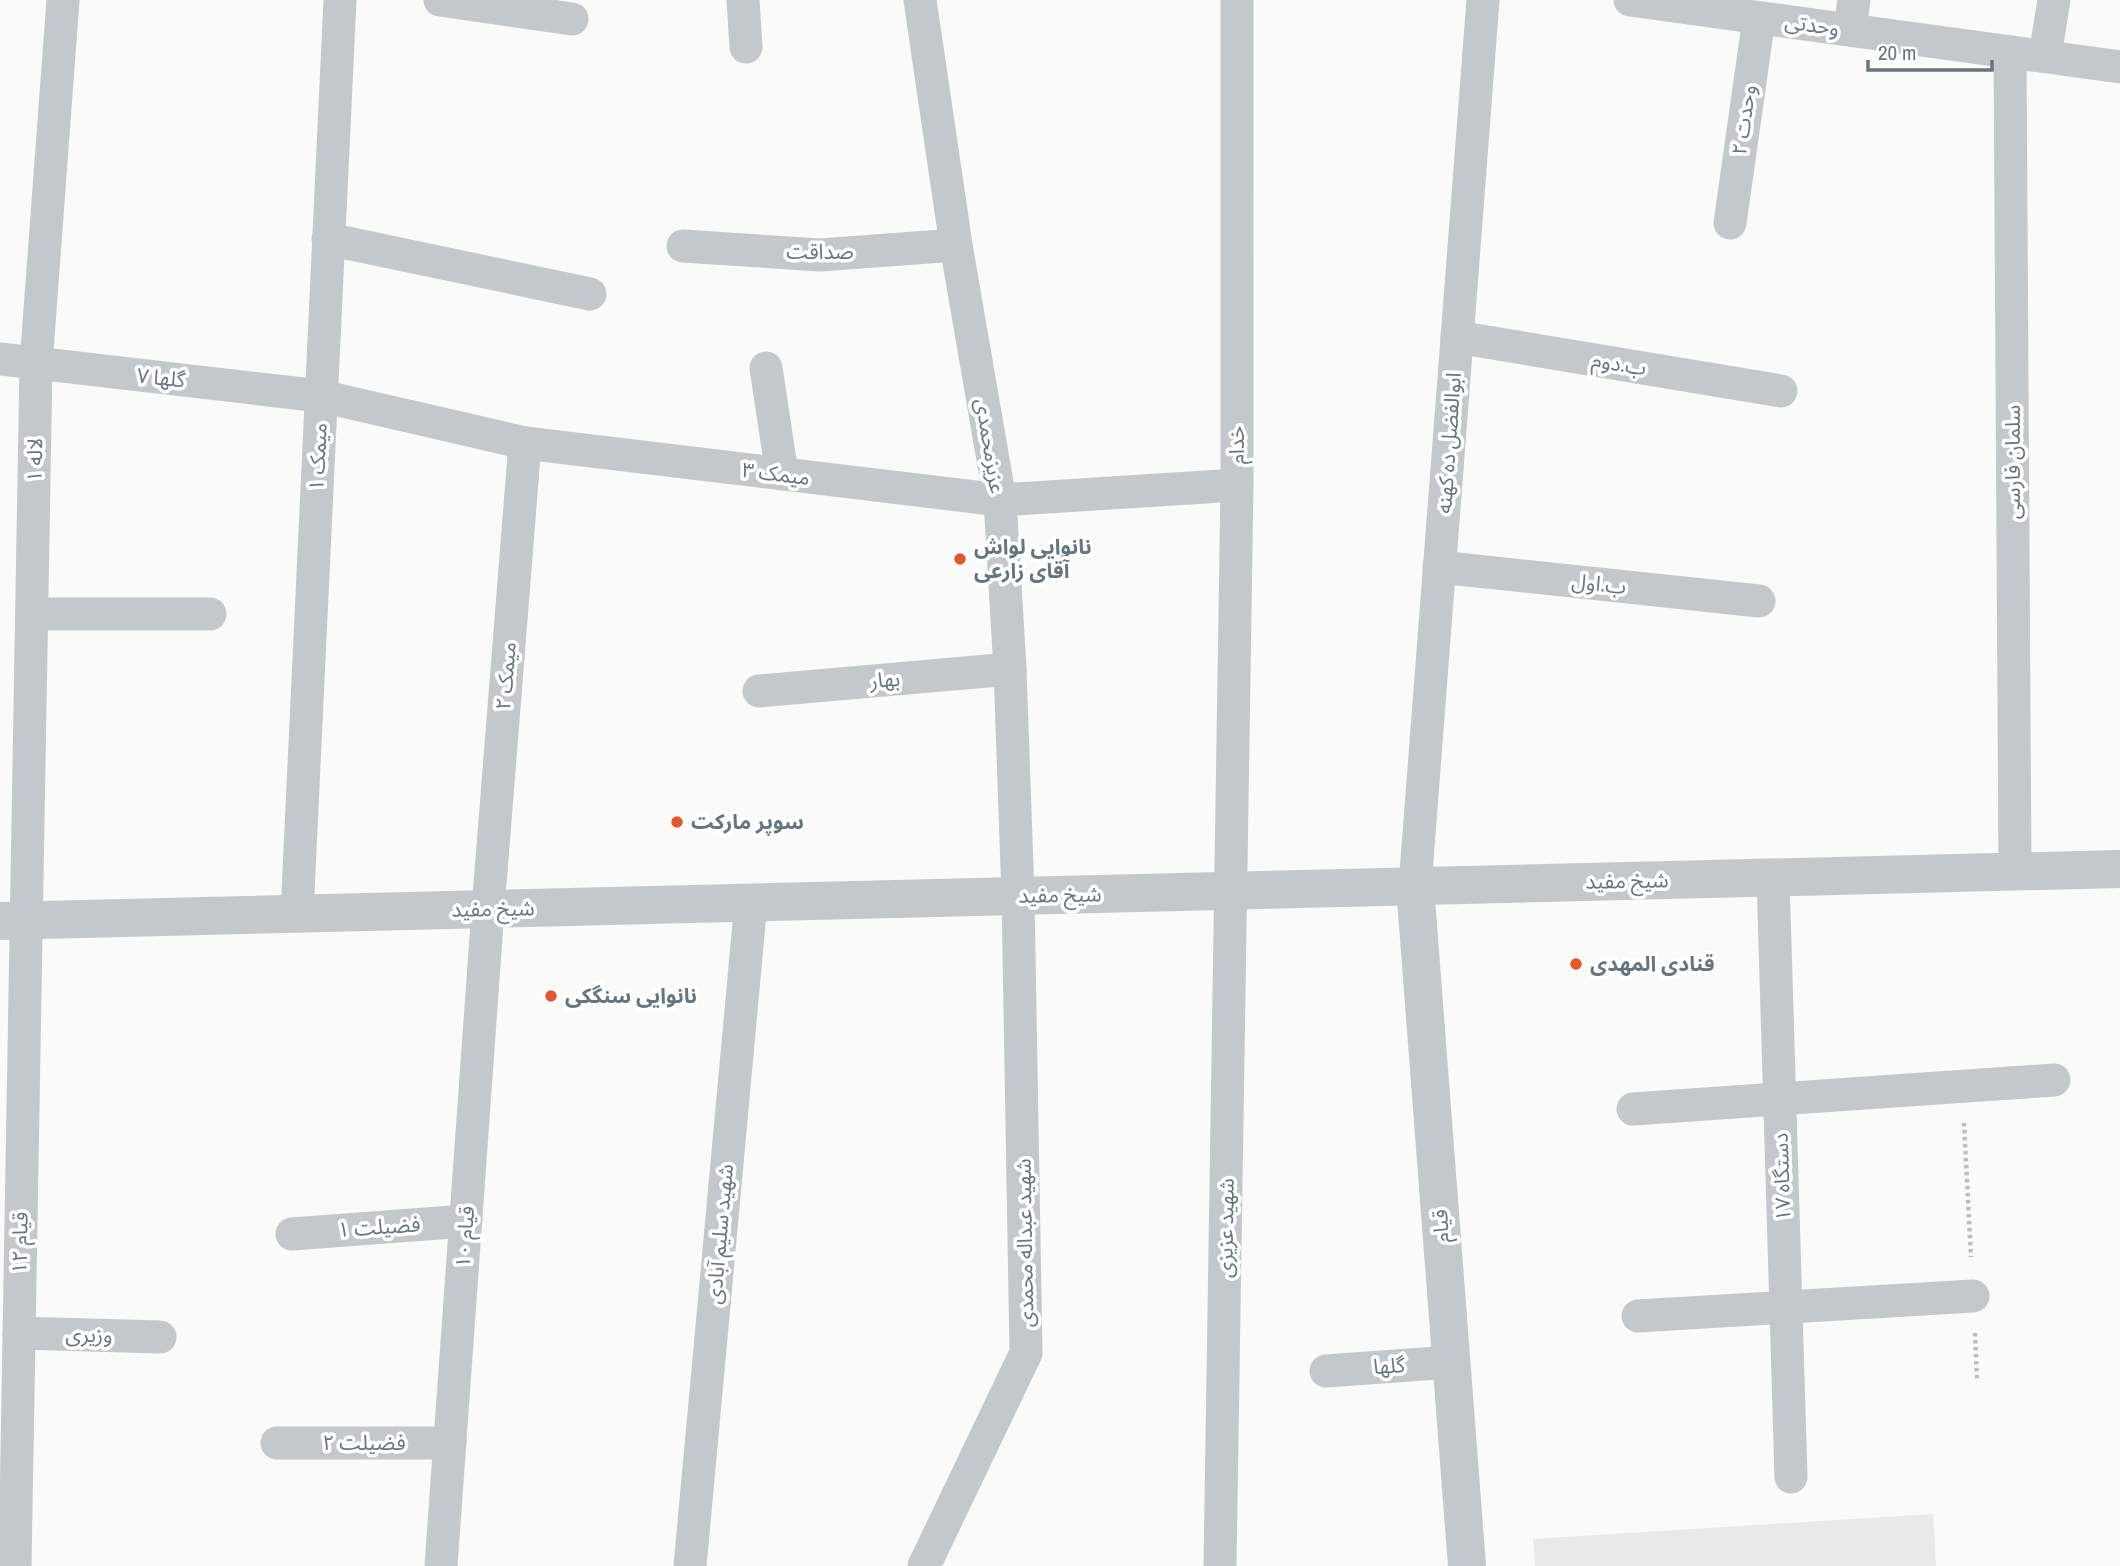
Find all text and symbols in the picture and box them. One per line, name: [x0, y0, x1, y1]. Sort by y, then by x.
street label: وحدتی: [1783, 6, 1841, 43]
scale bar: [1868, 28, 1992, 72]
text: 20 m: [1878, 38, 1916, 67]
street label: وحدت ۲: [1724, 83, 1763, 157]
street label: صداقت: [786, 237, 854, 266]
street label: ب.دوم: [1589, 345, 1649, 384]
street label: گلها ۷: [135, 361, 187, 394]
street label: ابوالفضل ده کهنه: [1429, 371, 1468, 515]
street label: عزیزمحمدی: [969, 396, 1012, 495]
street label: سلمان فارسی: [1998, 405, 2027, 519]
street label: میمک ۱: [301, 422, 334, 492]
street label: خدام: [1222, 426, 1253, 464]
street label: لاله ۱: [20, 437, 49, 483]
street label: میمک ۳: [740, 455, 812, 492]
place label: نانوایی لواش آقای زارعی: [974, 532, 1092, 585]
marker: نانوایی لواش آقای زارعی: [952, 551, 968, 567]
street label: ب.اول: [1570, 566, 1628, 601]
street label: میمک ۲: [488, 641, 523, 711]
street label: بهار: [868, 664, 901, 695]
place label: سوپر مارکت: [691, 807, 804, 836]
marker: سوپر مارکت: [669, 814, 685, 830]
street label: شیخ مفید: [1585, 865, 1669, 897]
street label: شیخ مفید: [1018, 879, 1102, 911]
street label: شیخ مفید: [451, 893, 535, 925]
place label: قنادی المهدی: [1590, 949, 1715, 978]
marker: قنادی المهدی: [1568, 956, 1584, 972]
place label: نانوایی سنگکی: [565, 981, 697, 1010]
marker: نانوایی سنگکی: [543, 988, 559, 1004]
street label: ۱۷ دستگاه: [1765, 1132, 1798, 1222]
street label: شهید عبداله محمدی: [1009, 1158, 1040, 1328]
street label: شهید سلیم آبادی: [699, 1163, 741, 1305]
street label: شهید عزیزی: [1210, 1178, 1241, 1278]
street label: قیام ۱۰: [448, 1205, 483, 1269]
street label: قیام: [1425, 1208, 1458, 1244]
street label: فضیلت ۱: [336, 1209, 421, 1244]
street label: قیام ۱۲: [4, 1212, 37, 1274]
street label: وزیری: [65, 1320, 113, 1349]
street label: گلها: [1372, 1350, 1406, 1381]
street label: فضیلت ۲: [322, 1428, 406, 1457]

